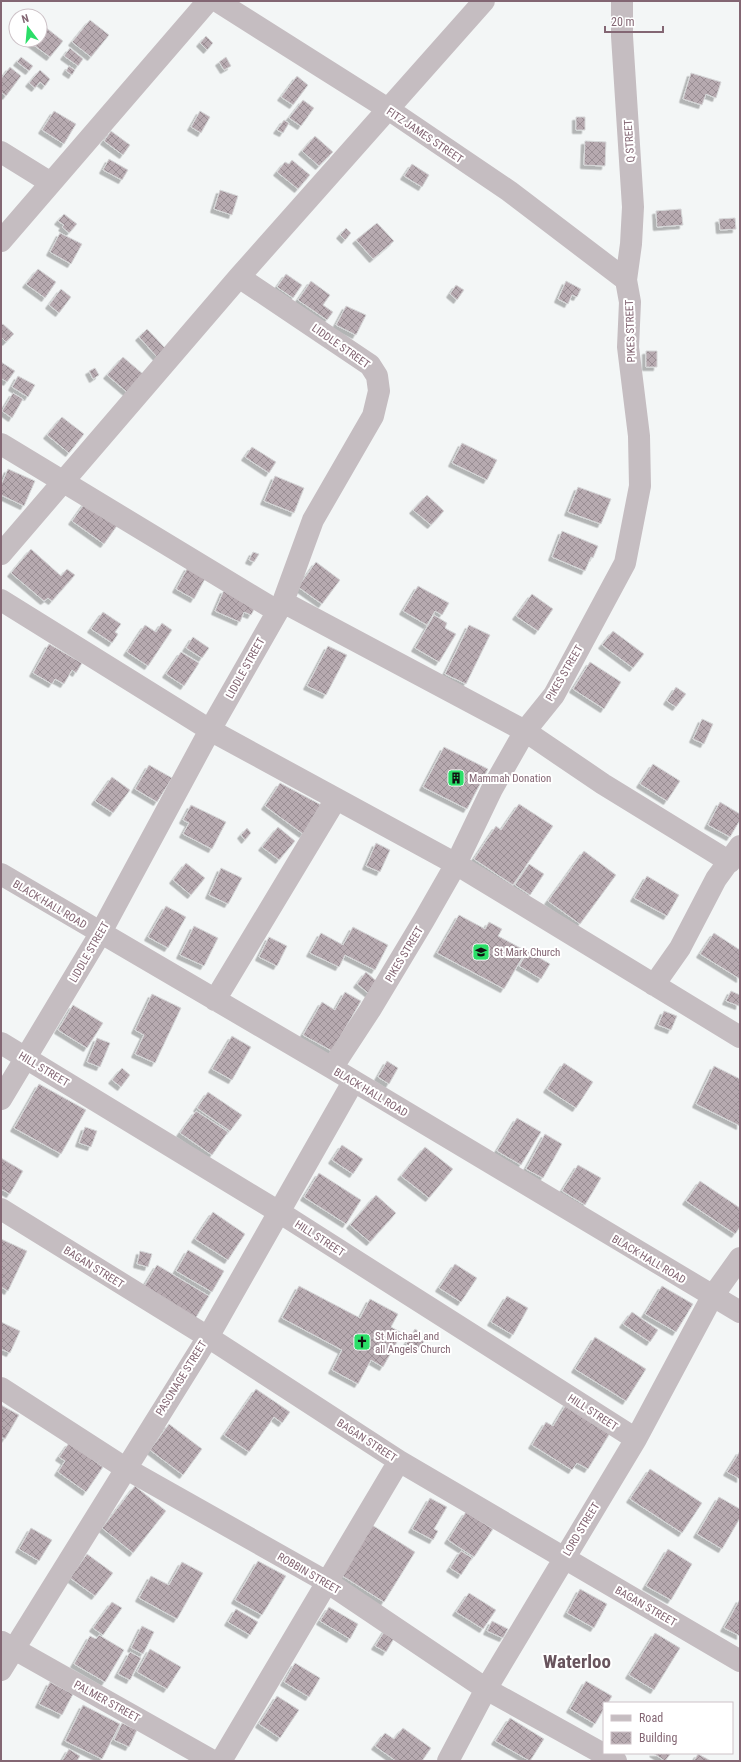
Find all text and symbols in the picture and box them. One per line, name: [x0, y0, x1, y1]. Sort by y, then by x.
north arrow: [8, 8, 48, 48]
scale bar: [605, 8, 663, 34]
text: N: [20, 12, 31, 26]
text: 20 m: [611, 15, 635, 29]
street label: FITZ JAMES STREET: [384, 105, 466, 166]
street label: Q STREET: [621, 119, 637, 163]
street label: PIKES STREET: [623, 299, 638, 362]
street label: LIDDLE STREET: [309, 322, 372, 371]
street label: LIDDLE STREET: [223, 635, 268, 701]
street label: PIKES STREET: [543, 643, 586, 704]
building icon: Mammah Donation: [446, 768, 466, 788]
place label: Mammah Donation: [469, 772, 551, 785]
street label: BLACK HALL ROAD: [11, 877, 89, 932]
street label: LIDDLE STREET: [67, 919, 112, 985]
street label: PIKES STREET: [383, 924, 426, 984]
school or university icon: St Mark Church: [471, 942, 491, 962]
place label: St Mark Church: [494, 946, 560, 959]
street label: HILL STREET: [16, 1049, 72, 1090]
street label: BLACK HALL ROAD: [332, 1065, 410, 1120]
street label: HILL STREET: [292, 1218, 347, 1259]
street label: BLACK HALL ROAD: [610, 1232, 688, 1287]
street label: BAGAN STREET: [61, 1244, 126, 1291]
place label: St Michael and all Angels Church: [375, 1330, 451, 1356]
church icon: St Michael and all Angels Church: [352, 1332, 372, 1352]
street label: PASONAGE STREET: [153, 1338, 210, 1418]
street label: HILL STREET: [565, 1392, 620, 1433]
street label: BAGAN STREET: [334, 1416, 399, 1465]
street label: LORD STREET: [560, 1500, 603, 1558]
street label: ROBBIN STREET: [275, 1550, 343, 1597]
street label: BAGAN STREET: [613, 1584, 679, 1629]
district label: Waterloo: [543, 1650, 611, 1673]
street label: PALMER STREET: [72, 1678, 142, 1725]
legend: [603, 1702, 733, 1754]
text: Road: [639, 1711, 663, 1725]
text: Building: [639, 1731, 677, 1745]

